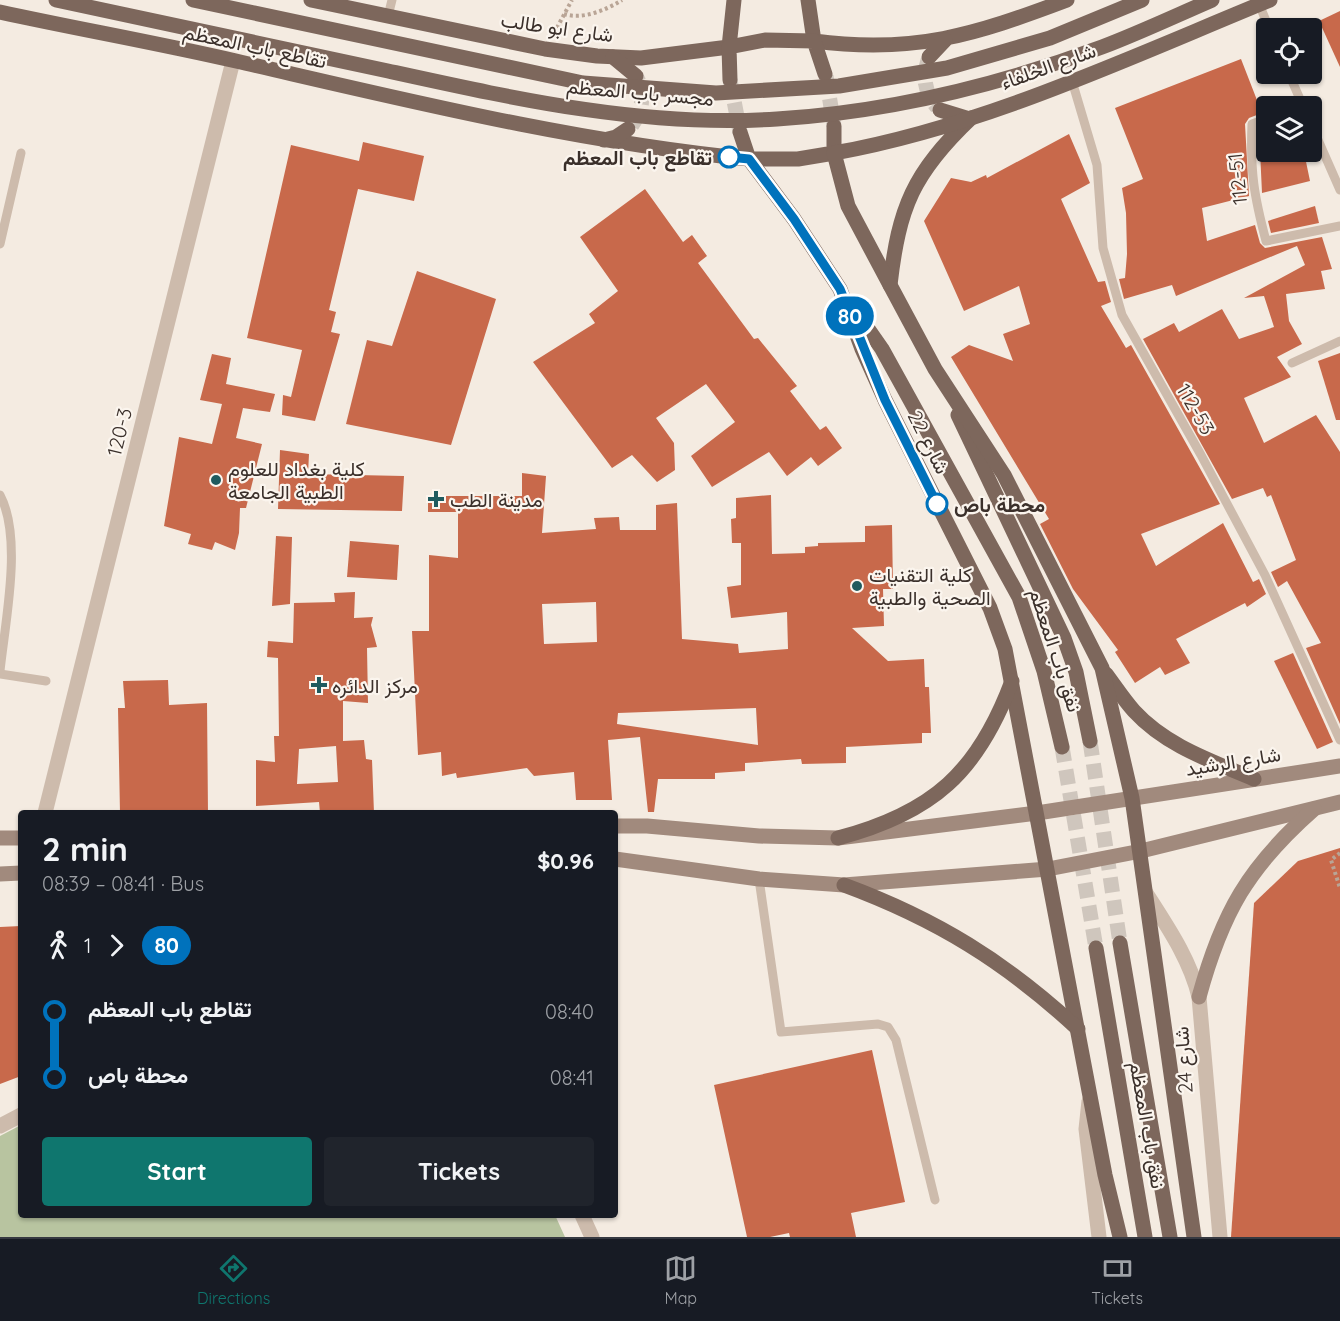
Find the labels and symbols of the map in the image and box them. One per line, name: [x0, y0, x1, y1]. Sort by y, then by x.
street label: شارع ابو طالب: [499, 7, 615, 49]
street label: تقاطع باب المعظم: [181, 19, 329, 75]
street label: شارع الخلفاء: [997, 37, 1100, 97]
street label: مجسر باب المعظم: [565, 73, 715, 112]
place label: تقاطع باب المعظم: [563, 145, 712, 172]
marker: تقاطع باب المعظم: [718, 146, 740, 168]
street label: 112-51: [1222, 152, 1252, 206]
line badge: 80: [823, 296, 877, 336]
street label: 112-53: [1171, 379, 1221, 439]
street label: 120-3: [101, 405, 137, 459]
street label: شارع 22: [901, 406, 956, 479]
place label: كلية بغداد للعلوم الطبية الجامعة: [228, 456, 365, 504]
marker: كلية بغداد للعلوم الطبية الجامعة: [209, 473, 223, 487]
place label: مدينة الطب: [450, 487, 543, 512]
marker: مدينة الطب: [427, 490, 445, 508]
place label: محطة باص: [954, 492, 1045, 517]
marker: محطة باص: [926, 493, 948, 515]
place label: كلية التقنيات الصحية والطبية: [869, 562, 991, 611]
marker: كلية التقنيات الصحية والطبية: [850, 579, 864, 593]
street label: نفق باب المعظم: [1023, 585, 1088, 715]
place label: مركز الدائره: [332, 673, 418, 699]
marker: مركز الدائره: [310, 676, 328, 694]
street label: شارع الرشيد: [1184, 741, 1283, 783]
street label: شارع 24: [1168, 1026, 1200, 1094]
street label: نفق باب المعظم: [1124, 1060, 1171, 1191]

